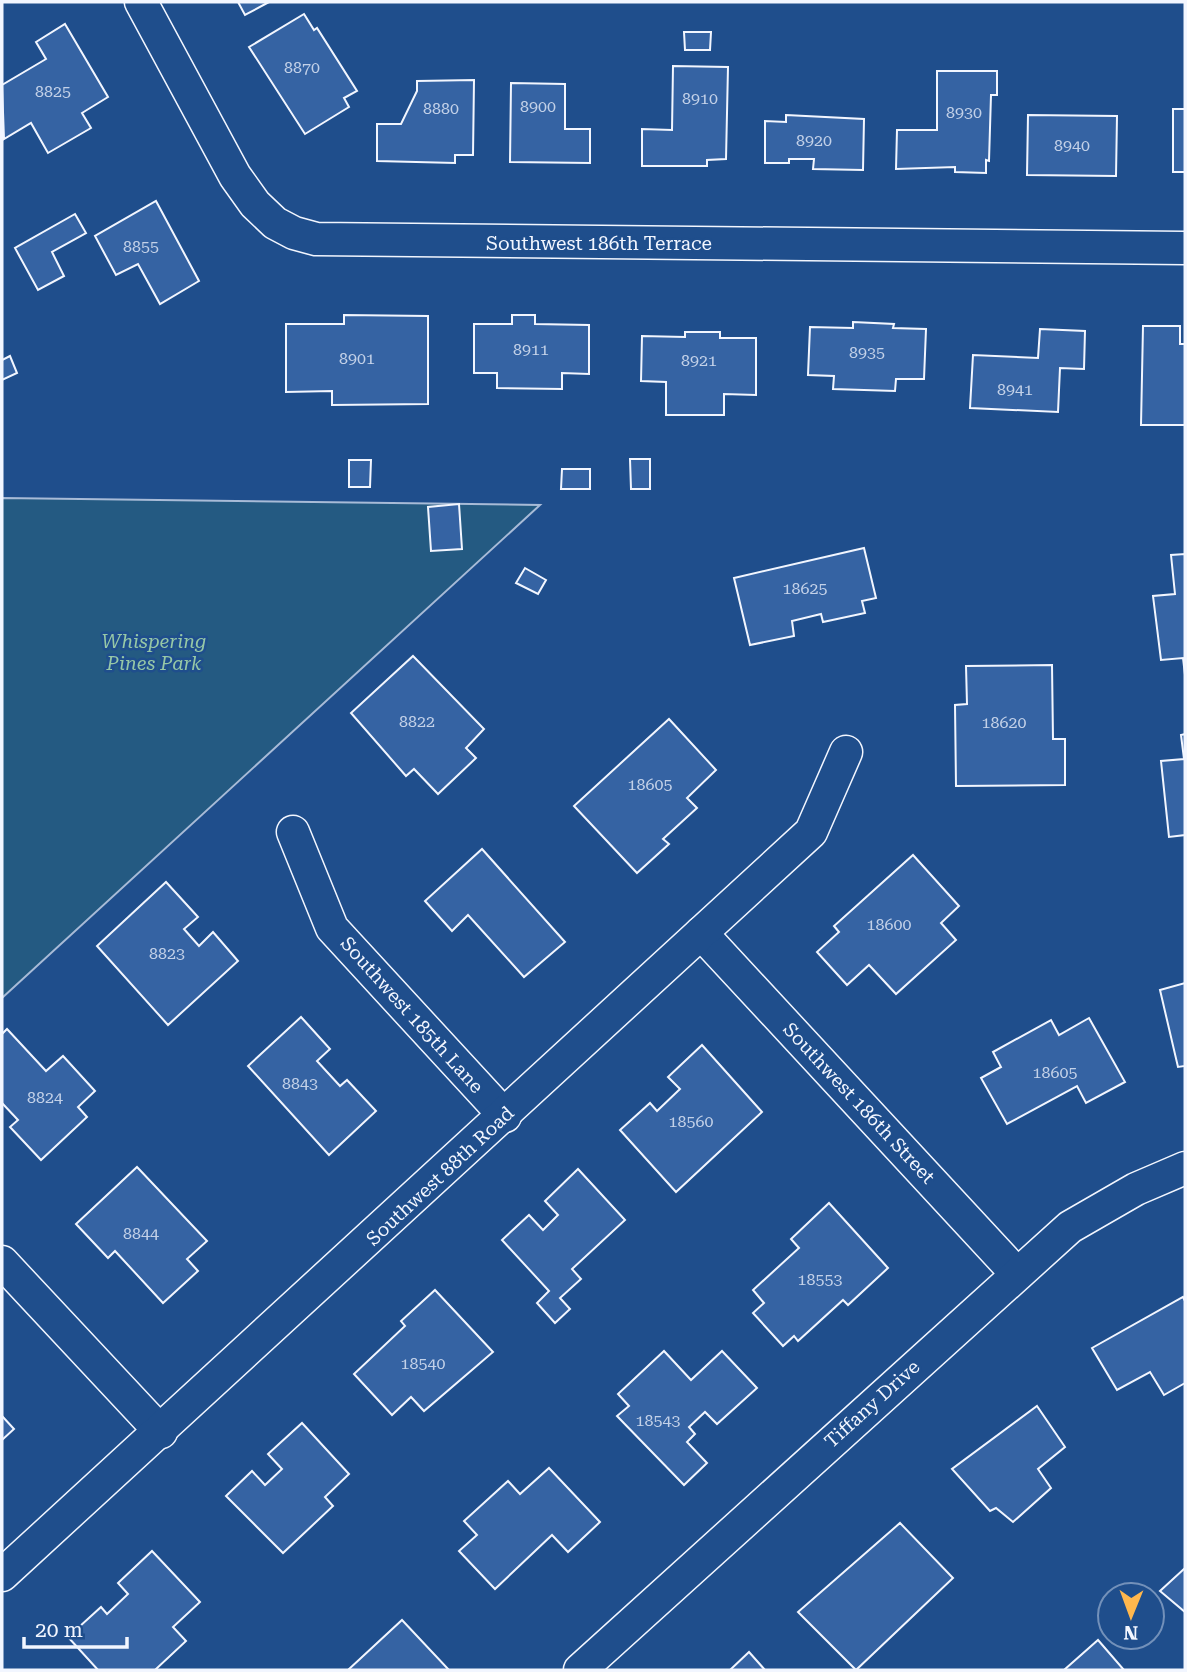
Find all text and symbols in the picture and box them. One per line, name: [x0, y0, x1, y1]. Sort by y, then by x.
house number: 8870: [284, 58, 320, 77]
house number: 8825: [35, 82, 71, 101]
house number: 8910: [682, 89, 718, 108]
house number: 8900: [520, 97, 556, 116]
house number: 8880: [423, 99, 459, 118]
house number: 8930: [946, 103, 982, 122]
house number: 8920: [796, 131, 832, 150]
house number: 8940: [1054, 136, 1090, 155]
street label: Southwest 186th Terrace: [486, 232, 712, 255]
house number: 8855: [123, 237, 159, 256]
house number: 8911: [513, 340, 549, 359]
house number: 8935: [849, 343, 885, 362]
house number: 8901: [339, 349, 375, 368]
house number: 8921: [681, 351, 717, 370]
house number: 8941: [997, 380, 1033, 399]
house number: 18625: [783, 579, 827, 598]
park label: Whispering Pines Park: [102, 630, 206, 675]
house number: 8822: [399, 712, 435, 731]
house number: 18620: [982, 713, 1026, 732]
house number: 18605: [628, 775, 672, 794]
house number: 18600: [867, 915, 911, 934]
street label: Southwest 185th Lane: [336, 932, 488, 1098]
house number: 8823: [149, 944, 185, 963]
street label: Southwest 186th Street: [778, 1018, 940, 1188]
house number: 18605: [1033, 1063, 1077, 1082]
house number: 8843: [282, 1074, 318, 1093]
house number: 8824: [27, 1088, 63, 1107]
street label: Southwest 88th Road: [361, 1102, 519, 1250]
house number: 18560: [669, 1112, 713, 1131]
house number: 8844: [123, 1224, 159, 1243]
house number: 18553: [798, 1270, 842, 1289]
house number: 18540: [401, 1354, 445, 1373]
street label: Tiffany Drive: [820, 1355, 924, 1453]
house number: 18543: [636, 1411, 680, 1430]
north arrow: [1096, 1581, 1166, 1651]
scale bar: [24, 1606, 128, 1650]
text: 20 m: [35, 1618, 83, 1642]
text: N: [1123, 1621, 1138, 1644]

